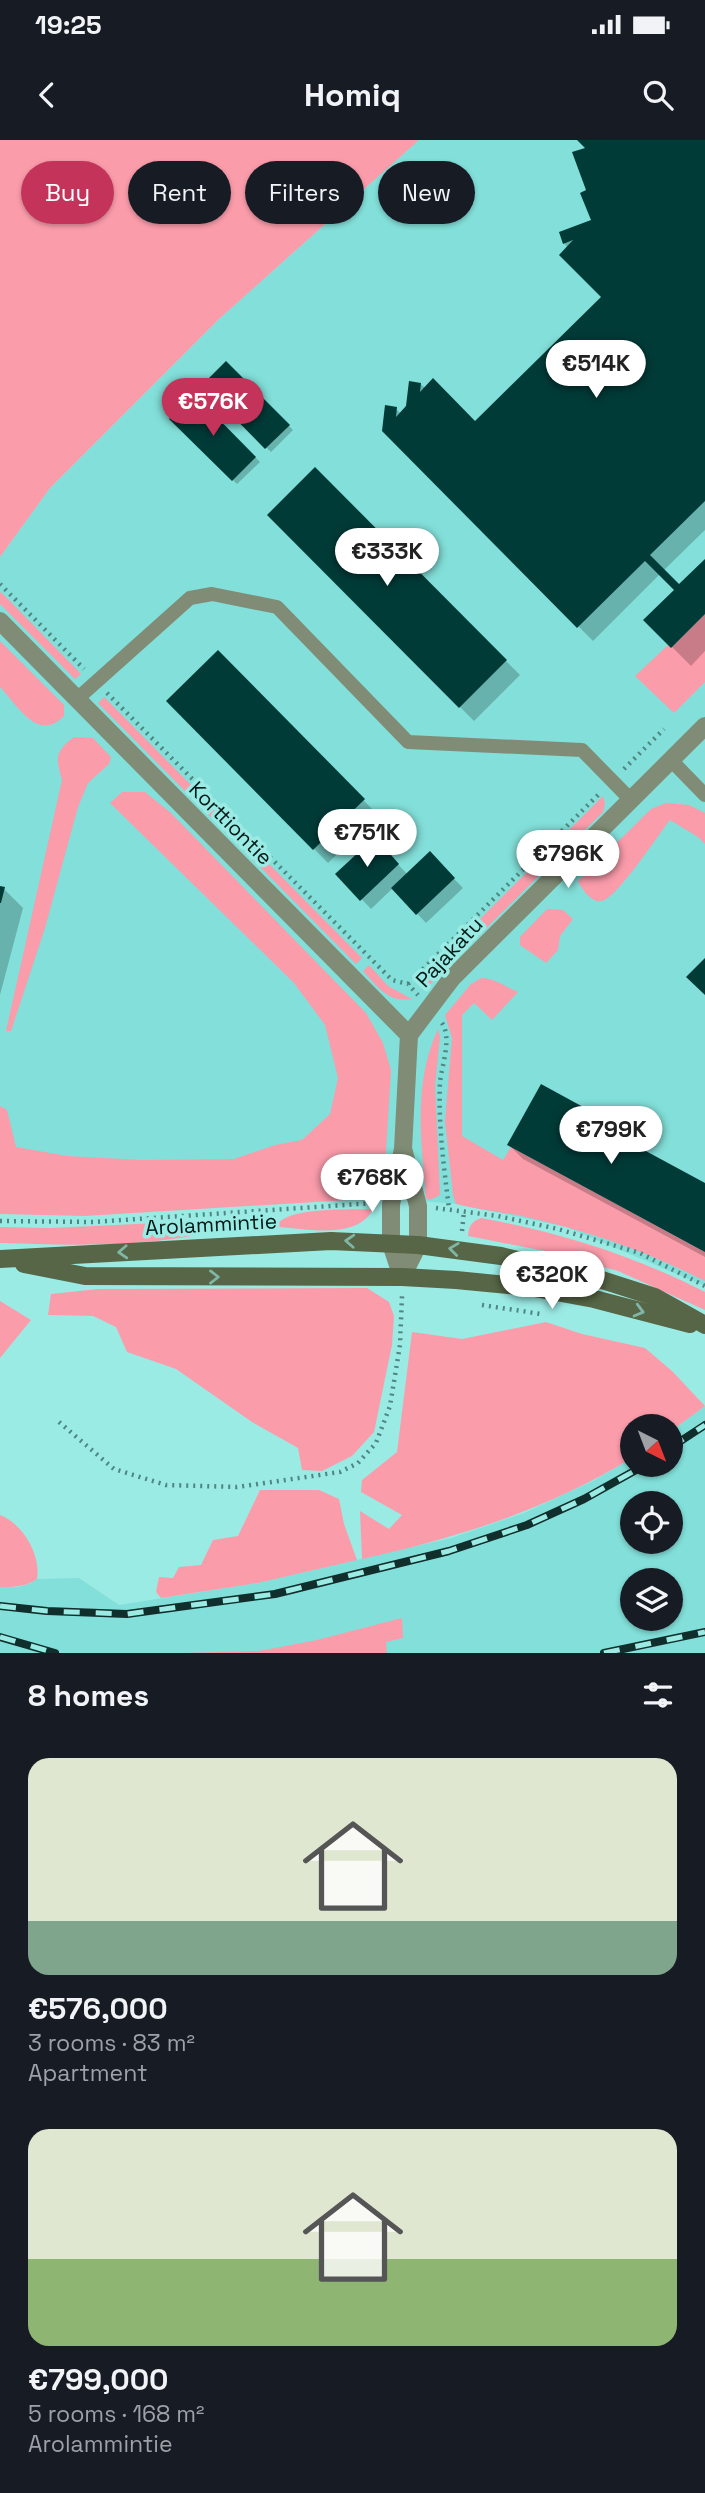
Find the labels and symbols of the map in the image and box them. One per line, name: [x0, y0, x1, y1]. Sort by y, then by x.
pin: €514K: [547, 341, 645, 400]
pin: €576K: [164, 378, 262, 438]
pin: €333K: [338, 528, 436, 588]
street label: Korttiontie: [183, 775, 279, 871]
pin: €751K: [318, 810, 416, 869]
pin: €796K: [519, 830, 617, 890]
street label: Pajakatu: [410, 911, 488, 993]
pin: €799K: [562, 1107, 660, 1166]
pin: €768K: [323, 1154, 421, 1214]
street label: Arolammintie: [144, 1207, 278, 1241]
one-way arrow: [344, 1234, 355, 1249]
one-way arrow: [448, 1242, 459, 1257]
one-way arrow: [117, 1244, 128, 1259]
pin: €320K: [503, 1252, 601, 1311]
one-way arrow: [209, 1269, 219, 1285]
one-way arrow: [633, 1303, 645, 1317]
north arrow: [620, 1414, 682, 1477]

